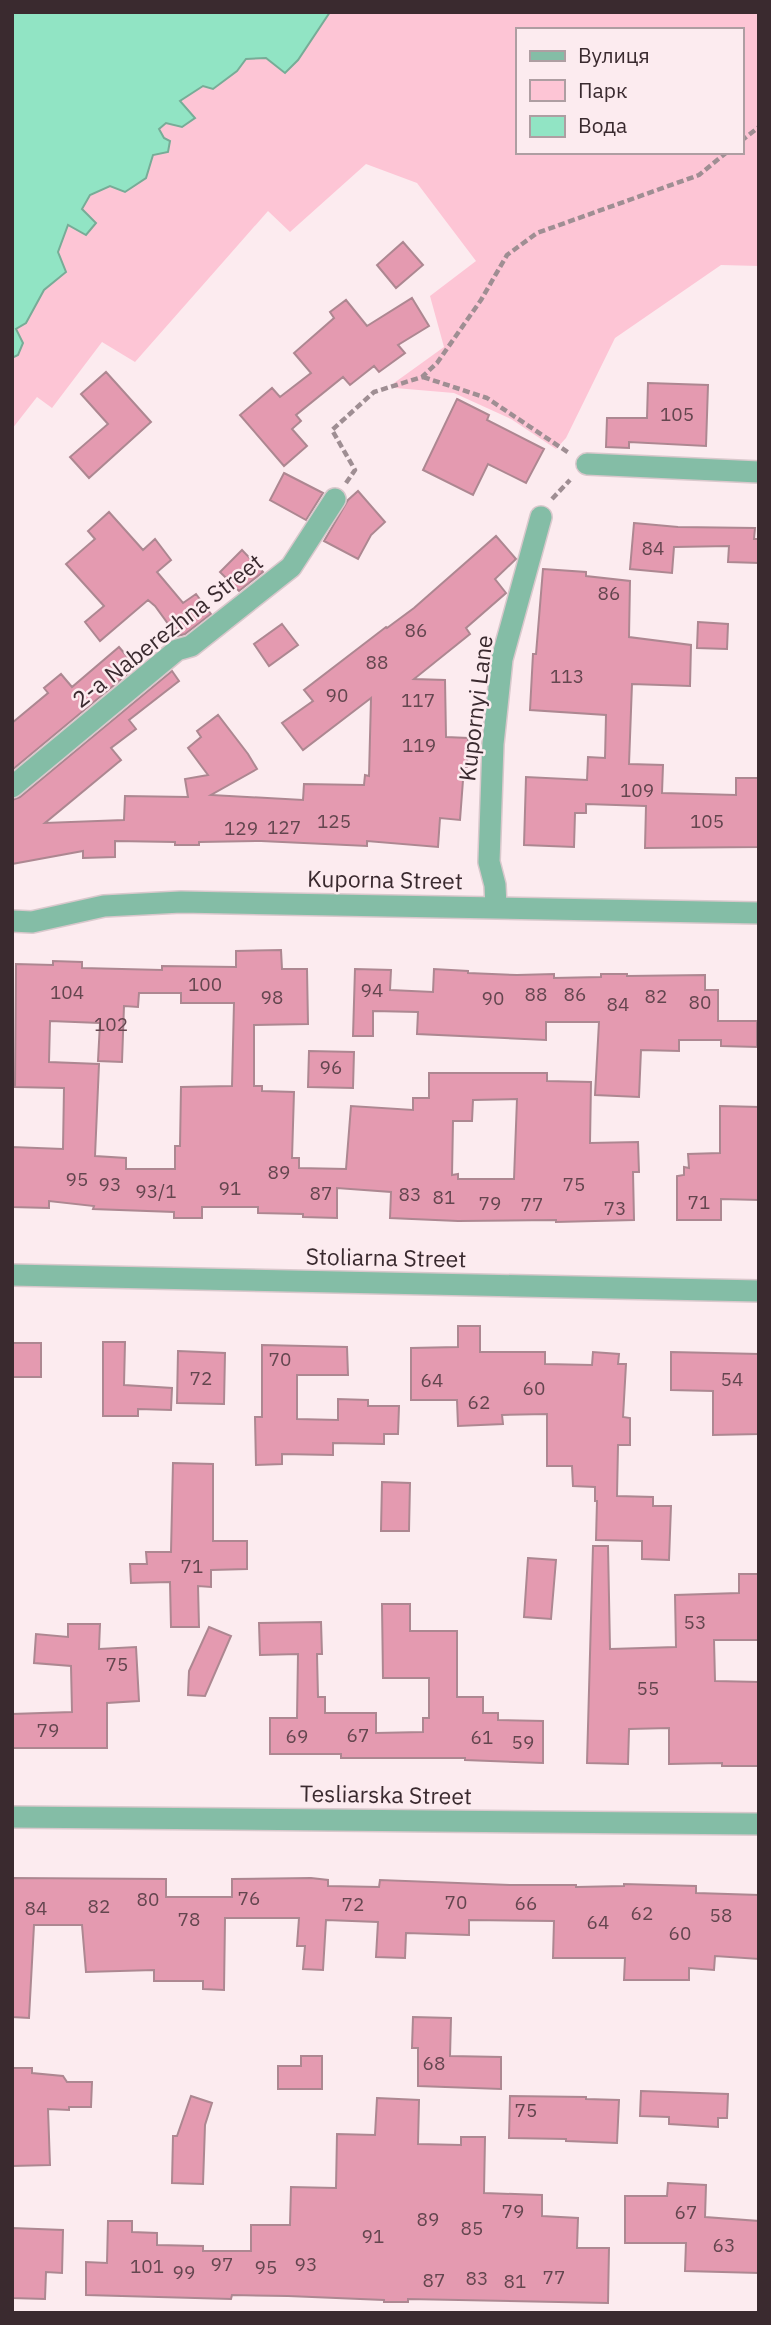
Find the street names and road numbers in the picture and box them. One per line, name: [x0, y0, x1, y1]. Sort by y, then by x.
street label: 2-a Naberezhna Street: [66, 546, 268, 714]
street label: Kupornyi Lane: [451, 633, 499, 783]
street label: Kuporna Street: [307, 863, 463, 895]
street label: Stoliarna Street: [305, 1241, 467, 1273]
street label: Tesliarska Street: [300, 1777, 472, 1811]

